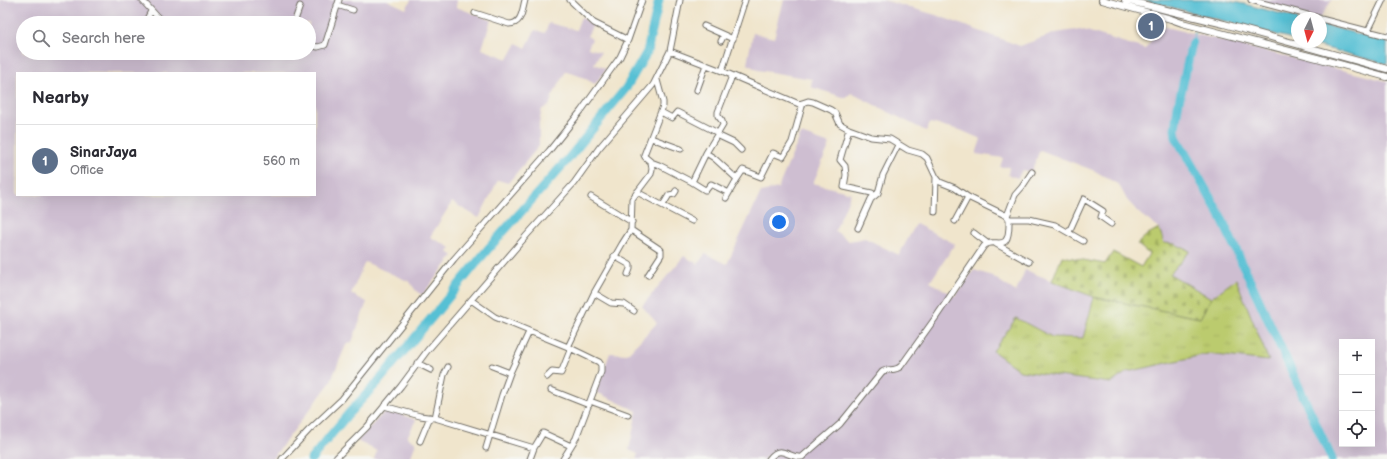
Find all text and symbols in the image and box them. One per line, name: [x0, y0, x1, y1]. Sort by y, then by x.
pin: 1: [1138, 11, 1164, 41]
north arrow: [1291, 12, 1327, 48]
search box: [16, 16, 316, 60]
icon: search: [30, 27, 52, 49]
text: Search here: [62, 29, 145, 48]
text: Nearby: [32, 88, 89, 108]
text: SinarJaya: [70, 143, 137, 162]
text: 1: [42, 153, 48, 169]
text: 560 m: [263, 153, 300, 169]
text: Office: [70, 162, 104, 178]
your location: [769, 212, 789, 232]
map controls: [1339, 339, 1375, 447]
button: +: [1339, 339, 1375, 375]
button: −: [1339, 375, 1375, 411]
button: locate: [1339, 411, 1375, 447]

